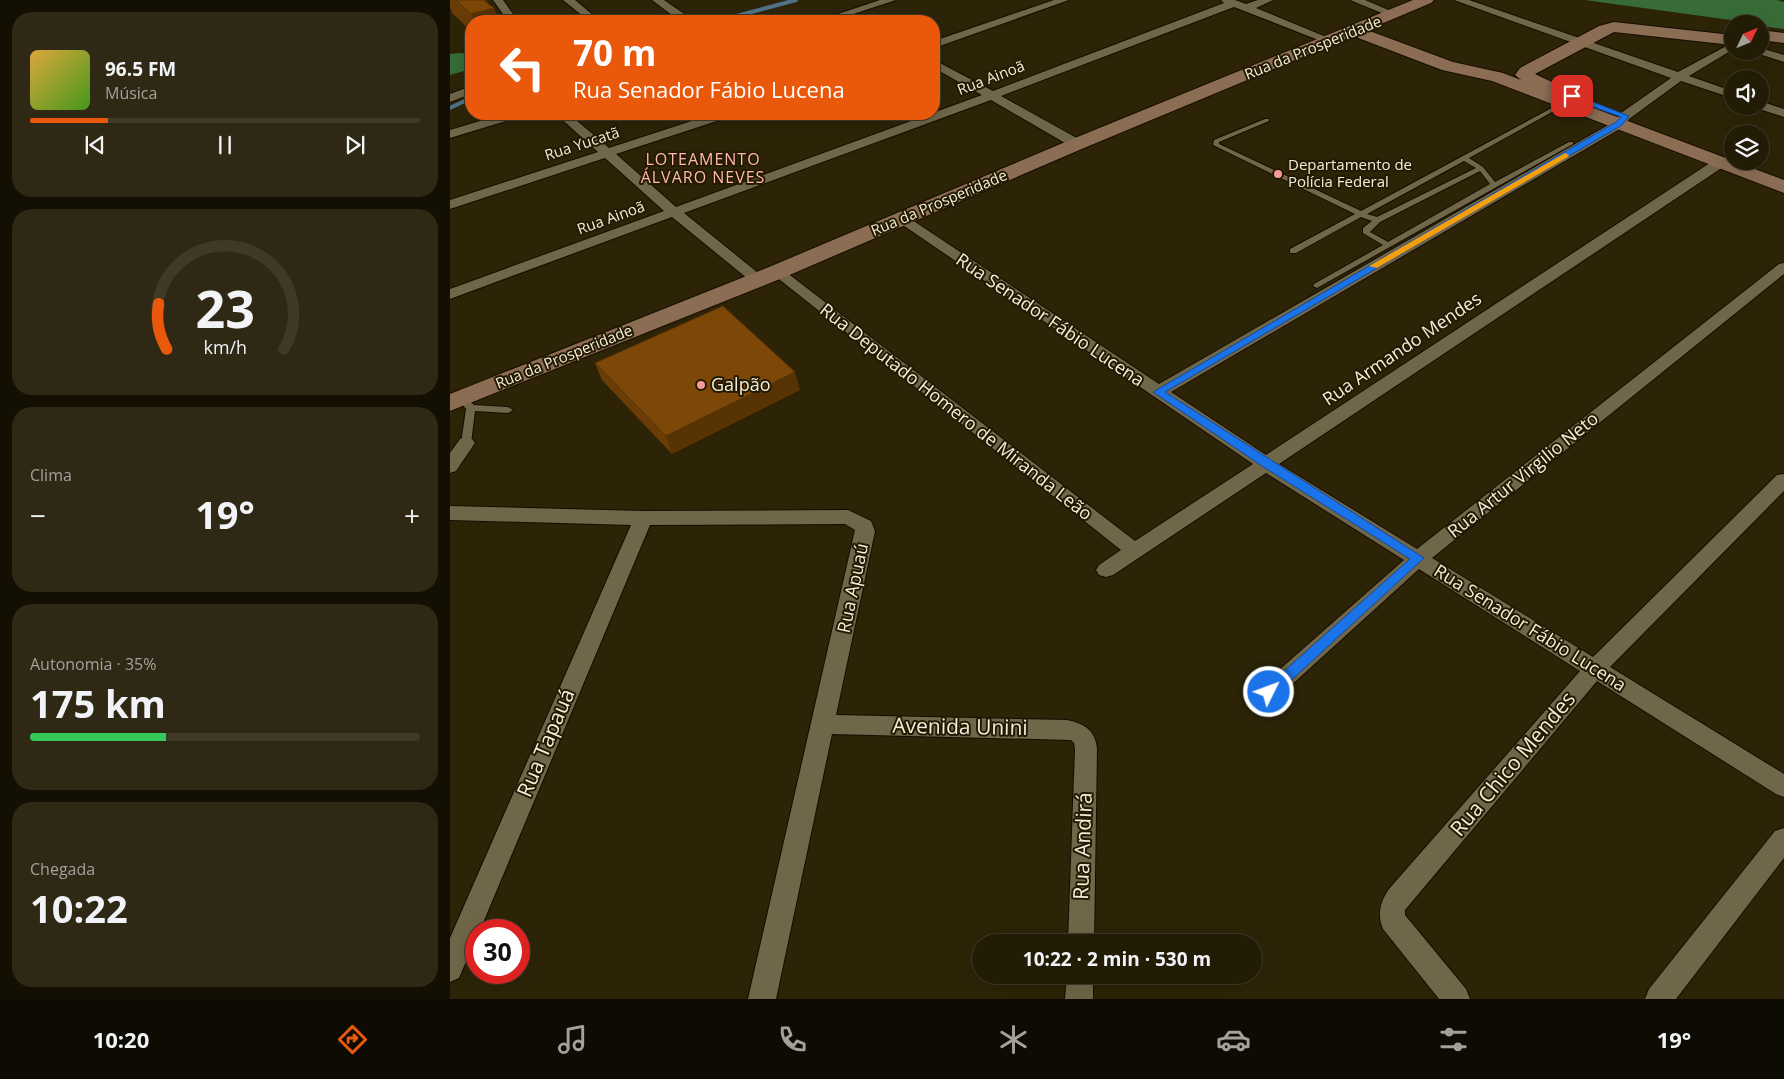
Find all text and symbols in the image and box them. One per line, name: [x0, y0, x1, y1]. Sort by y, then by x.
street label: Rua da Prosperidade: [1241, 10, 1384, 84]
north arrow: [1724, 15, 1769, 60]
map controls: [1724, 15, 1769, 170]
text: 70 m: [573, 29, 656, 76]
icon: left: [490, 35, 555, 100]
street label: Rua Ainoã: [954, 55, 1027, 99]
text: 96.5 FM: [105, 56, 176, 82]
button: sound: [1724, 70, 1769, 115]
text: Rua Senador Fábio Lucena: [573, 74, 845, 104]
pin: [1551, 75, 1593, 117]
text: Música: [105, 82, 157, 104]
icon: arrive: [1558, 82, 1586, 110]
street label: Rua Yucatã: [542, 122, 622, 165]
button: layers: [1724, 125, 1769, 170]
icon: previous: [81, 131, 109, 159]
icon: pause: [211, 131, 239, 159]
icon: next: [341, 131, 369, 159]
district label: LOTEAMENTO ÁLVARO NEVES: [641, 148, 765, 188]
place label: Departamento de Polícia Federal: [1288, 154, 1412, 191]
street label: Rua da Prosperidade: [867, 164, 1010, 240]
marker: Departamento de Polícia Federal: [1272, 168, 1284, 180]
street label: Rua Ainoã: [574, 196, 647, 239]
street label: Rua Senador Fábio Lucena: [952, 247, 1149, 391]
text: 23: [195, 272, 255, 343]
street label: Rua Armando Mendes: [1317, 286, 1486, 410]
street label: Rua Deputado Homero de Miranda Leão: [815, 297, 1098, 525]
street label: Rua da Prosperidade: [492, 319, 635, 393]
text: km/h: [203, 335, 247, 359]
place label: Galpão: [711, 372, 770, 396]
marker: Galpão: [695, 379, 707, 391]
street label: Rua Artur Virgilio Neto: [1442, 406, 1603, 543]
text: Clima: [30, 464, 72, 486]
text: 19°: [195, 488, 255, 540]
text: −: [30, 496, 46, 534]
text: +: [404, 496, 420, 534]
street label: Rua Apuaú: [831, 541, 873, 635]
street label: Rua Senador Fábio Lucena: [1430, 558, 1631, 696]
text: Autonomia · 35%: [30, 653, 156, 675]
position arrow: [1242, 665, 1294, 717]
text: 175 km: [30, 677, 166, 729]
street label: Rua Tapauá: [510, 684, 580, 801]
street label: Rua Chico Mendes: [1443, 685, 1581, 842]
street label: Avenida Unini: [892, 711, 1028, 741]
street label: Rua Andirá: [1066, 792, 1098, 900]
text: Chegada: [30, 858, 95, 880]
text: 10:22: [30, 882, 128, 934]
speed limit sign: 30: [465, 919, 530, 984]
text: 10:22 · 2 min · 530 m: [1023, 946, 1211, 972]
icon: directions: [335, 1022, 370, 1057]
icon: music: [555, 1022, 590, 1057]
icon: phone: [775, 1022, 810, 1057]
icon: climate: [996, 1022, 1031, 1057]
icon: car: [1216, 1022, 1251, 1057]
icon: filters: [1436, 1022, 1471, 1057]
text: 10:20: [93, 1024, 149, 1054]
text: 19°: [1657, 1024, 1691, 1054]

